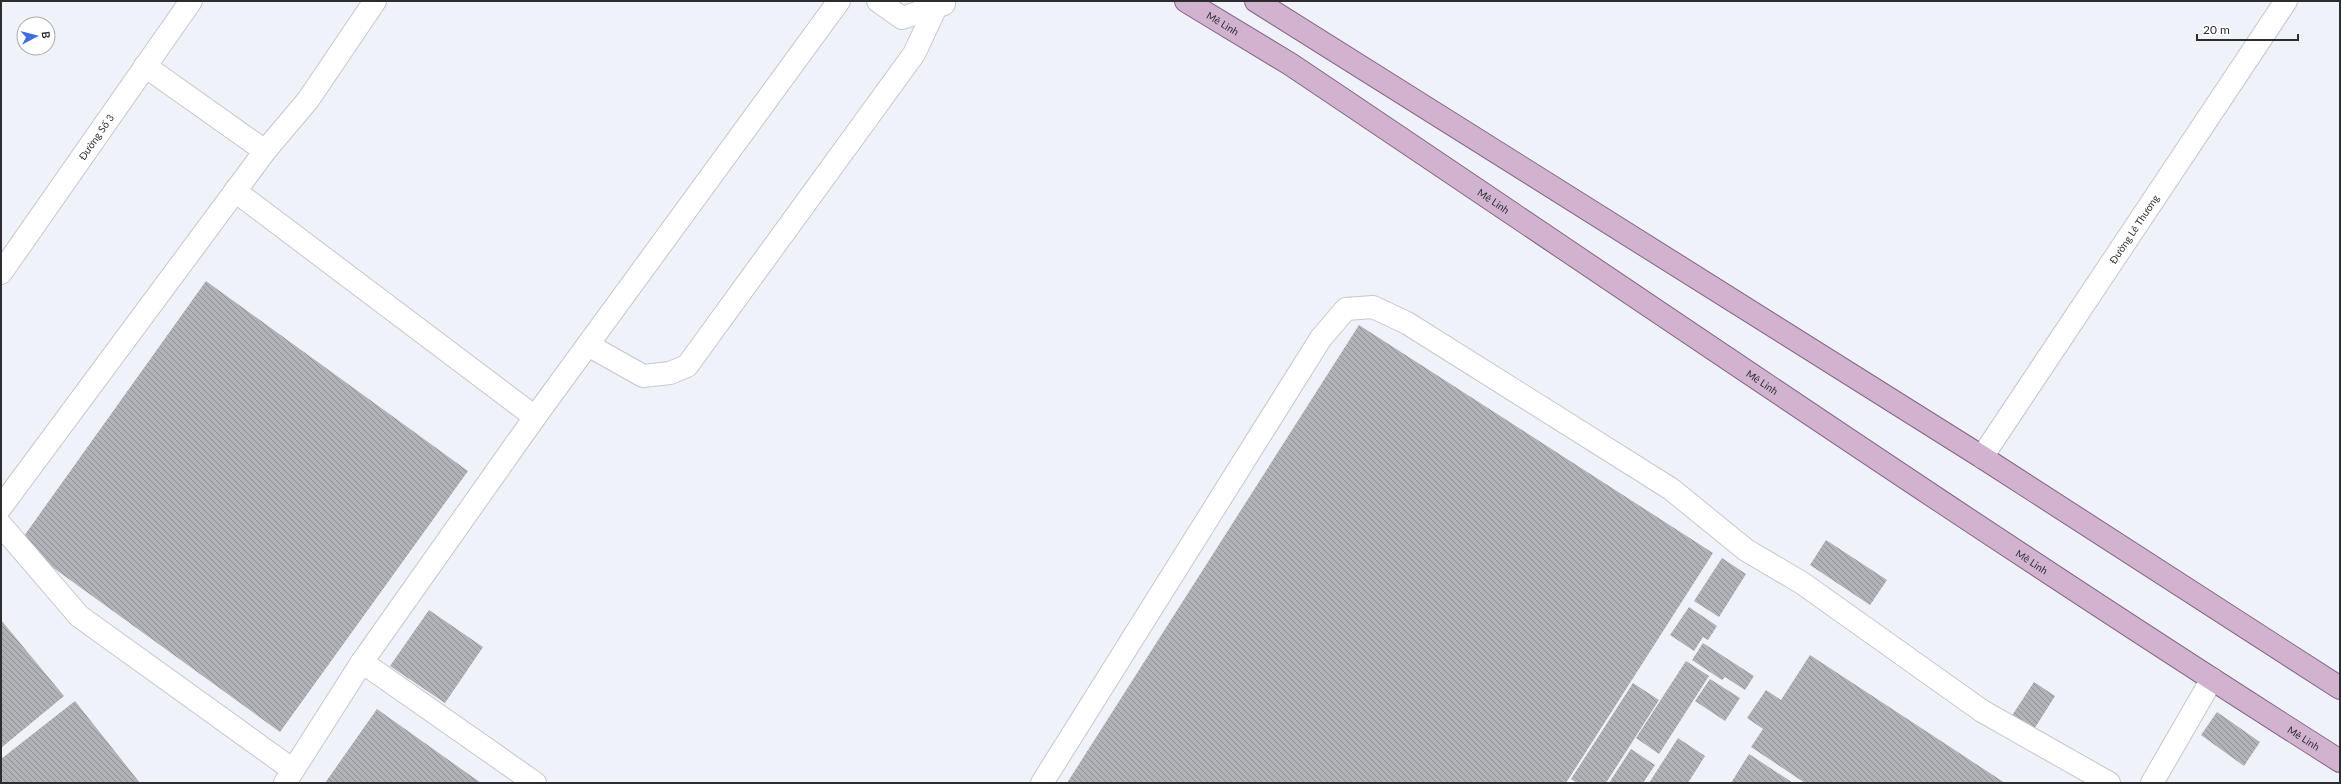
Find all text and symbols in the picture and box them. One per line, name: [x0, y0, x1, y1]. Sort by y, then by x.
street label: Mê Linh: [1204, 9, 1241, 38]
north arrow: [16, 16, 56, 56]
scale bar: [2197, 16, 2298, 42]
text: 20 m: [2203, 22, 2230, 37]
text: B: [40, 30, 53, 39]
street label: Đường Số 3: [76, 112, 116, 162]
street label: Mê Linh: [1475, 186, 1512, 216]
street label: Đường Lê Thương: [2107, 192, 2161, 266]
street label: Mê Linh: [1744, 367, 1780, 397]
street label: Mê Linh: [2014, 547, 2050, 576]
street label: Mê Linh: [2285, 723, 2322, 753]

